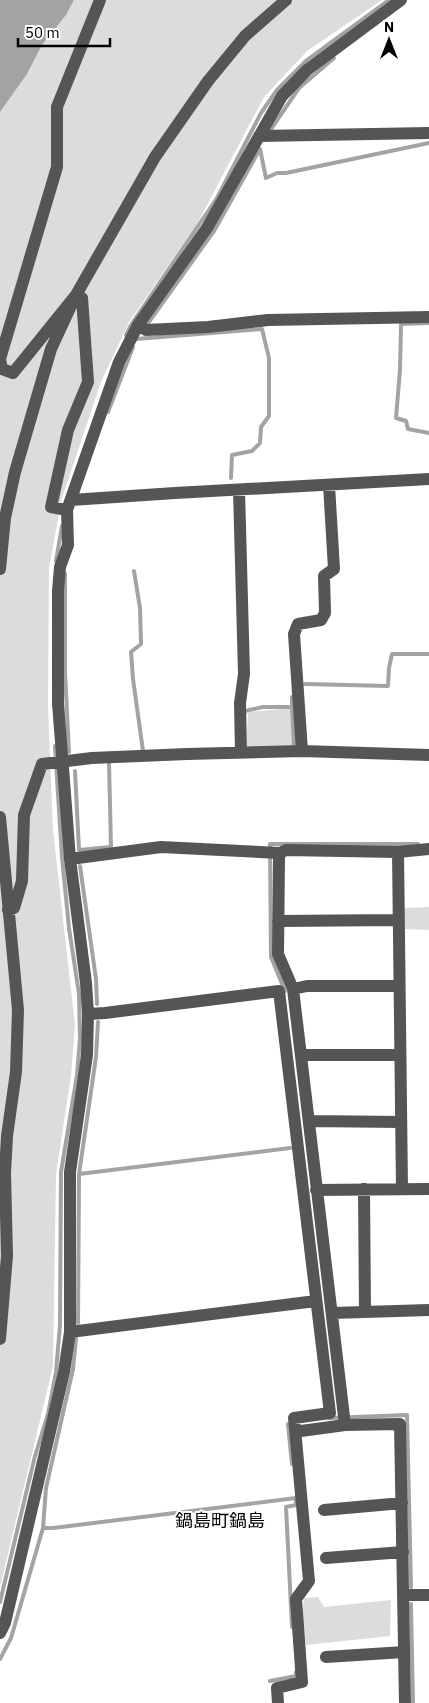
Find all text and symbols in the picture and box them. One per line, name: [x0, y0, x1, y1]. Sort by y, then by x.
scale bar: [18, 15, 110, 47]
north arrow: [364, 15, 414, 65]
text: N: [384, 18, 394, 36]
text: 50 m: [25, 23, 60, 42]
district label: 鍋島町鍋島: [175, 1509, 265, 1532]

